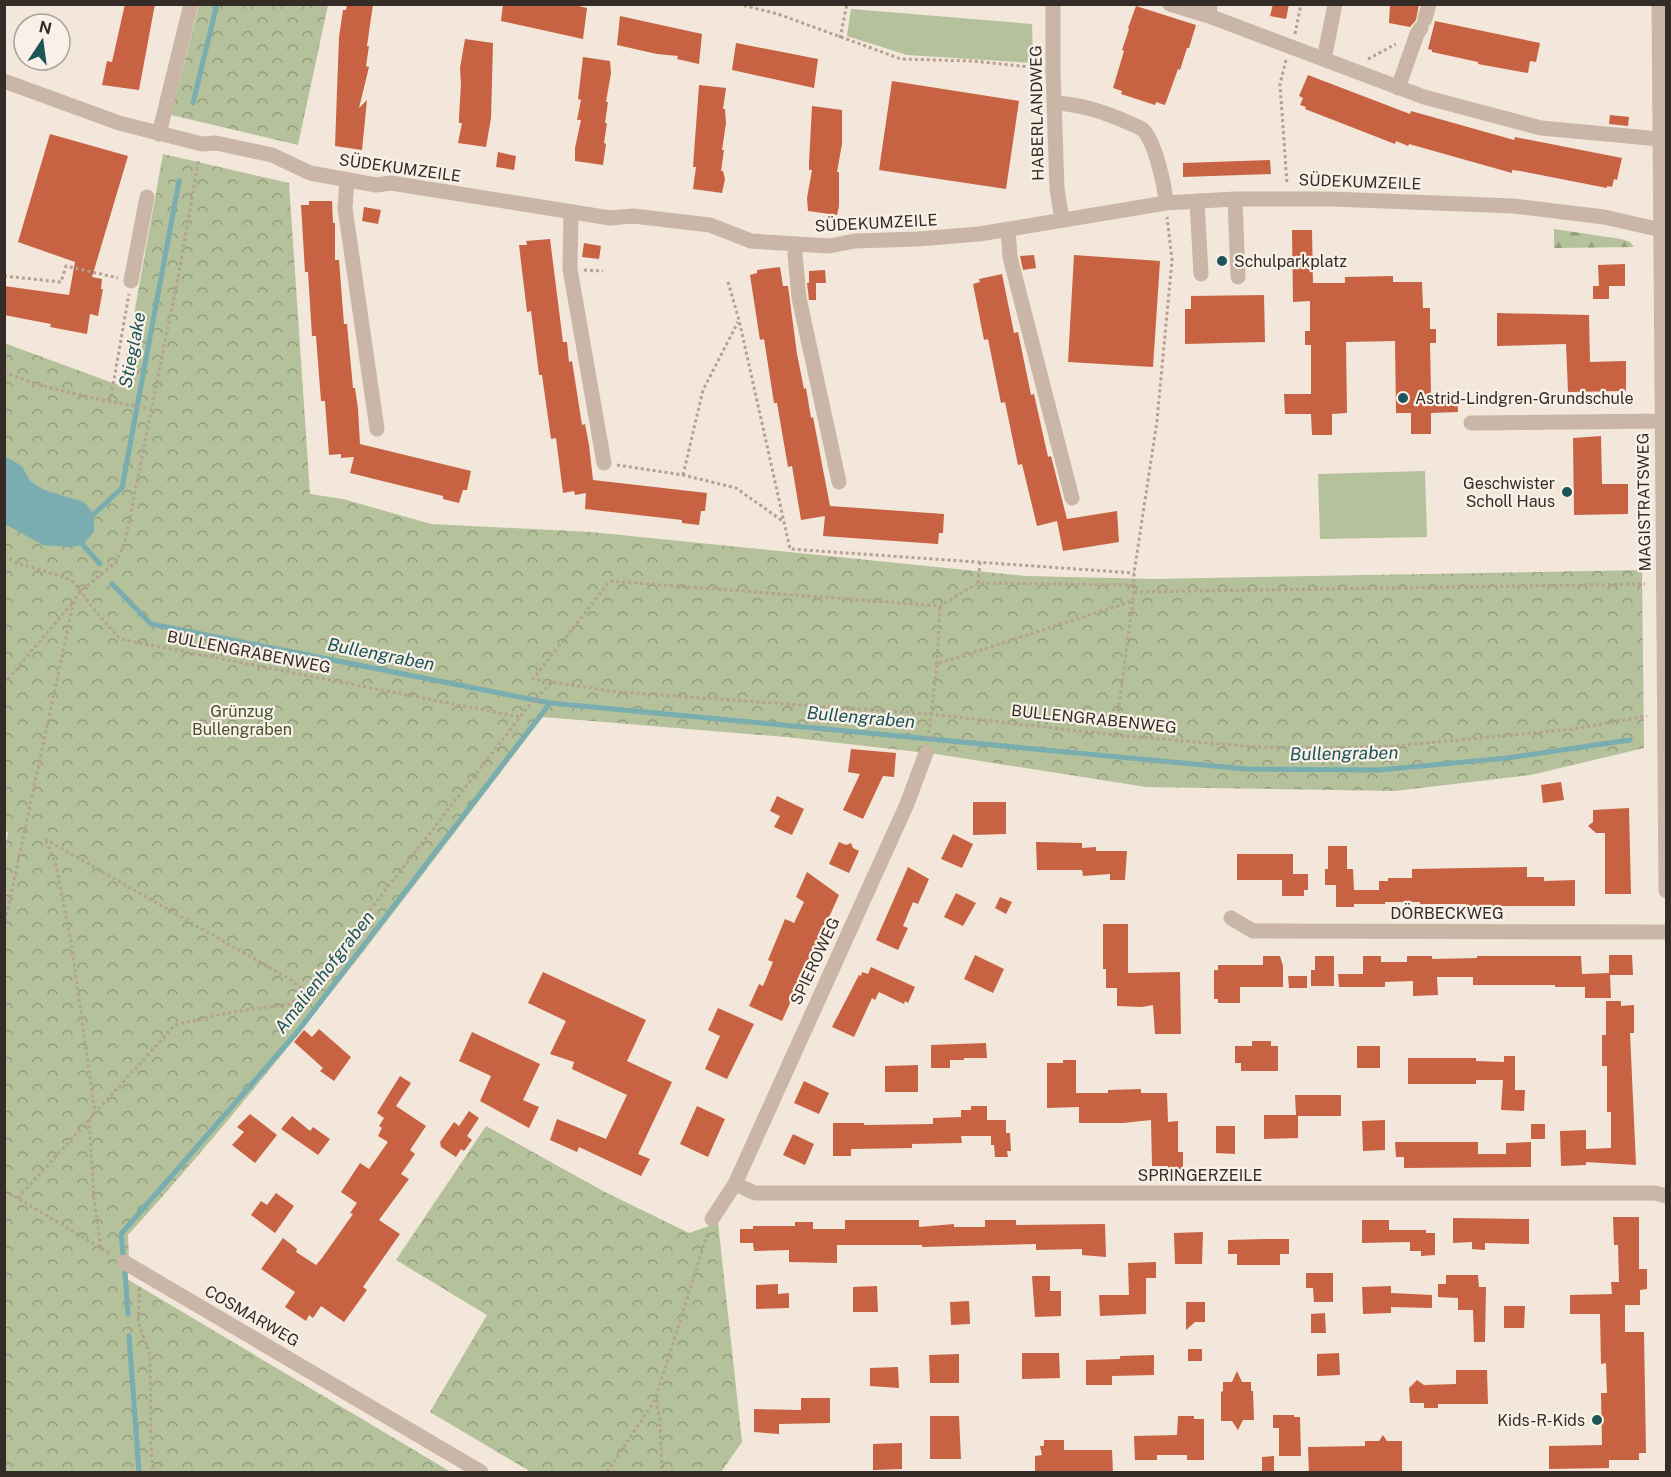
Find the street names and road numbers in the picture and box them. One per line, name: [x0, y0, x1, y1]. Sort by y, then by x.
street label: HABERLANDWEG: [1026, 45, 1048, 181]
street label: SÜDEKUMZEILE: [338, 149, 462, 186]
street label: SÜDEKUMZEILE: [1298, 169, 1422, 194]
street label: SÜDEKUMZEILE: [814, 209, 938, 236]
street label: MAGISTRATSWEG: [1633, 432, 1655, 572]
street label: BULLENGRABENWEG: [166, 627, 332, 677]
street label: BULLENGRABENWEG: [1010, 701, 1178, 737]
street label: DÖRBECKWEG: [1390, 903, 1504, 923]
street label: SPIEROWEG: [786, 914, 844, 1008]
street label: SPRINGERZEILE: [1138, 1166, 1262, 1185]
street label: COSMARWEG: [201, 1281, 303, 1351]

